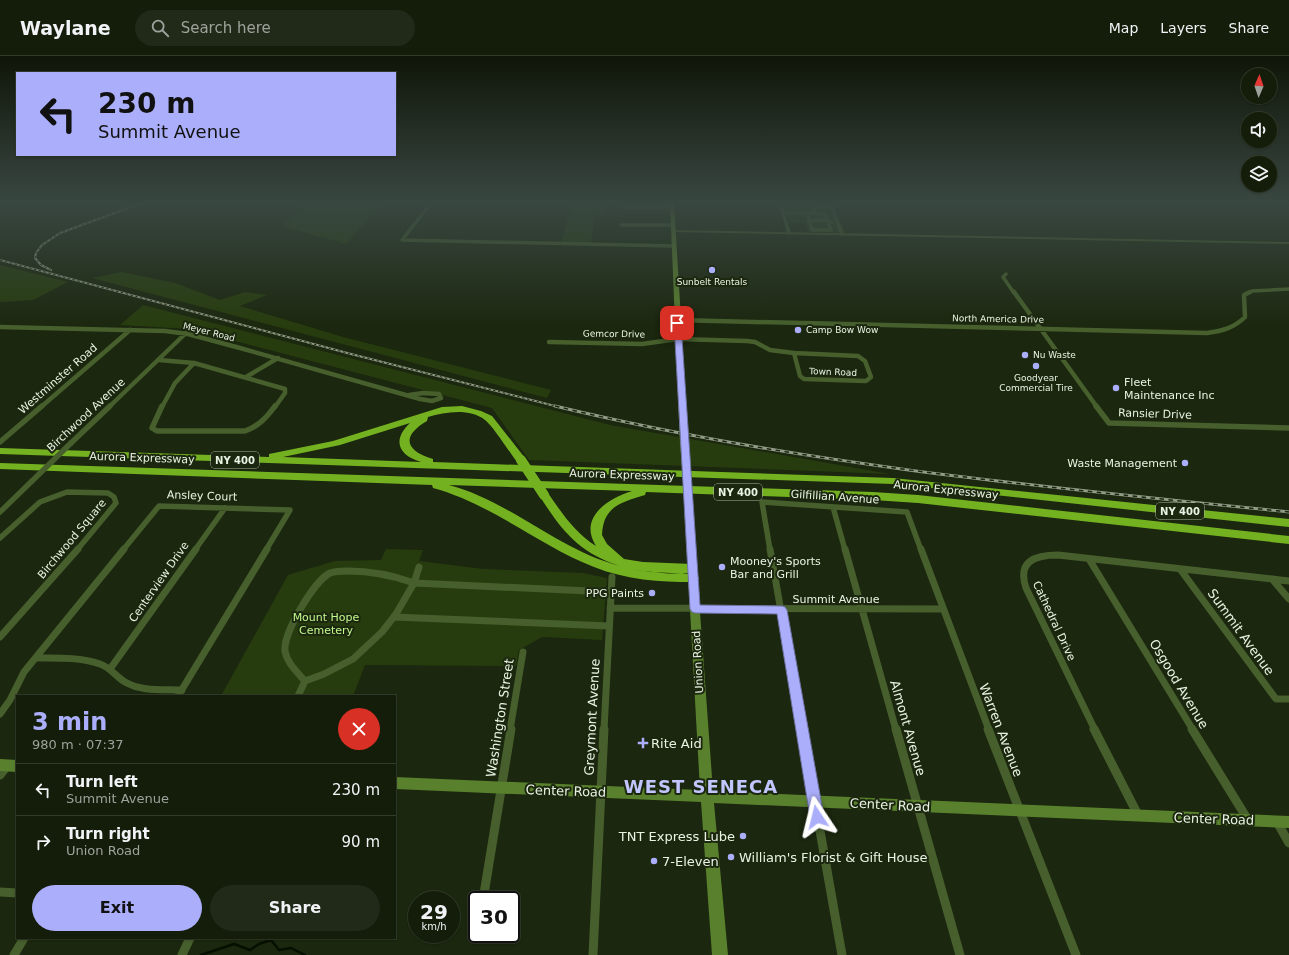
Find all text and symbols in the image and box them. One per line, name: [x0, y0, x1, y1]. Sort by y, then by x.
search box: [135, 10, 415, 46]
text: Waylane: [20, 17, 111, 39]
icon: search: [149, 17, 171, 39]
text: Search here: [181, 19, 271, 37]
text: Map: [1109, 20, 1138, 36]
text: Layers: [1160, 20, 1207, 36]
text: Share: [1229, 20, 1269, 36]
north arrow: [1241, 68, 1277, 104]
map controls: [1241, 68, 1277, 192]
text: 230 m: [98, 87, 195, 120]
icon: left: [32, 88, 84, 140]
button: sound: [1241, 112, 1277, 148]
text: Summit Avenue: [98, 121, 241, 142]
button: layers: [1241, 156, 1277, 192]
marker: Sunbelt Rentals: [707, 265, 717, 275]
place label: Sunbelt Rentals: [677, 277, 748, 287]
pin: [660, 306, 694, 340]
icon: arrive: [666, 312, 688, 334]
street label: North America Drive: [952, 313, 1045, 325]
street label: Meyer Road: [182, 321, 236, 343]
marker: Camp Bow Wow: [793, 325, 803, 335]
place label: Camp Bow Wow: [806, 325, 878, 335]
street label: Gemcor Drive: [583, 328, 646, 340]
street label: Westminster Road: [16, 341, 100, 417]
marker: Nu Waste: [1020, 350, 1030, 360]
place label: Nu Waste: [1033, 350, 1076, 360]
marker: Goodyear Commercial Tire: [1031, 361, 1041, 371]
street label: Town Road: [808, 366, 857, 378]
place label: Goodyear Commercial Tire: [999, 373, 1073, 393]
street label: Birchwood Avenue: [44, 375, 128, 454]
place label: Fleet Maintenance Inc: [1124, 376, 1215, 402]
marker: Fleet Maintenance Inc: [1111, 383, 1121, 393]
street label: Ransier Drive: [1118, 406, 1192, 422]
street label: Aurora Expressway: [89, 450, 195, 466]
road number: NY 400: [211, 452, 259, 468]
place label: Waste Management: [1067, 457, 1178, 470]
marker: Waste Management: [1180, 458, 1190, 468]
street label: Aurora Expressway: [569, 467, 675, 483]
street label: Aurora Expressway: [893, 478, 1000, 502]
road number: NY 400: [714, 484, 762, 500]
street label: Gilfillian Avenue: [790, 487, 880, 507]
street label: Ansley Court: [167, 488, 238, 504]
street label: Birchwood Square: [35, 497, 109, 581]
road number: NY 400: [1156, 503, 1204, 519]
street label: Centerview Drive: [126, 539, 192, 625]
place label: Mooney's Sports Bar and Grill: [730, 555, 821, 581]
marker: Mooney's Sports Bar and Grill: [717, 562, 727, 572]
street label: Cathedral Drive: [1030, 579, 1078, 663]
street label: Summit Avenue: [1205, 586, 1277, 678]
place label: PPG Paints: [586, 587, 644, 600]
marker: PPG Paints: [647, 588, 657, 598]
street label: Summit Avenue: [792, 593, 880, 606]
park label: Mount Hope Cemetery: [293, 611, 360, 637]
street label: Union Road: [690, 630, 706, 694]
street label: Osgood Avenue: [1146, 636, 1212, 732]
street label: Washington Street: [483, 658, 517, 778]
street label: Greymont Avenue: [581, 658, 603, 776]
street label: Almont Avenue: [887, 678, 929, 778]
street label: Warren Avenue: [976, 681, 1026, 779]
text: 3 min: [32, 708, 107, 736]
button: close: [338, 708, 380, 750]
place label: Rite Aid: [651, 736, 702, 751]
text: 980 m · 07:37: [32, 737, 123, 752]
marker: Rite Aid: [638, 738, 648, 748]
text: Turn left: [66, 773, 138, 791]
district label: WEST SENECA: [624, 776, 778, 797]
icon: left: [32, 779, 54, 801]
text: 230 m: [332, 781, 380, 799]
street label: Center Road: [526, 782, 606, 800]
text: Summit Avenue: [66, 791, 169, 806]
street label: Center Road: [849, 795, 931, 815]
position arrow: [796, 796, 838, 838]
street label: Center Road: [1174, 810, 1254, 828]
text: Turn right: [66, 825, 150, 843]
place label: TNT Express Lube: [618, 829, 735, 844]
icon: right: [32, 831, 54, 853]
marker: TNT Express Lube: [738, 831, 748, 841]
text: 90 m: [342, 833, 380, 851]
text: Union Road: [66, 843, 140, 858]
place label: William's Florist & Gift House: [739, 850, 927, 865]
marker: William's Florist & Gift House: [726, 852, 736, 862]
place label: 7-Eleven: [662, 854, 719, 869]
marker: 7-Eleven: [649, 856, 659, 866]
button: Exit: [32, 885, 202, 931]
button: Share: [210, 885, 380, 931]
speed limit sign: 30: [468, 891, 520, 943]
text: 29: [420, 900, 448, 924]
text: km/h: [421, 921, 447, 932]

